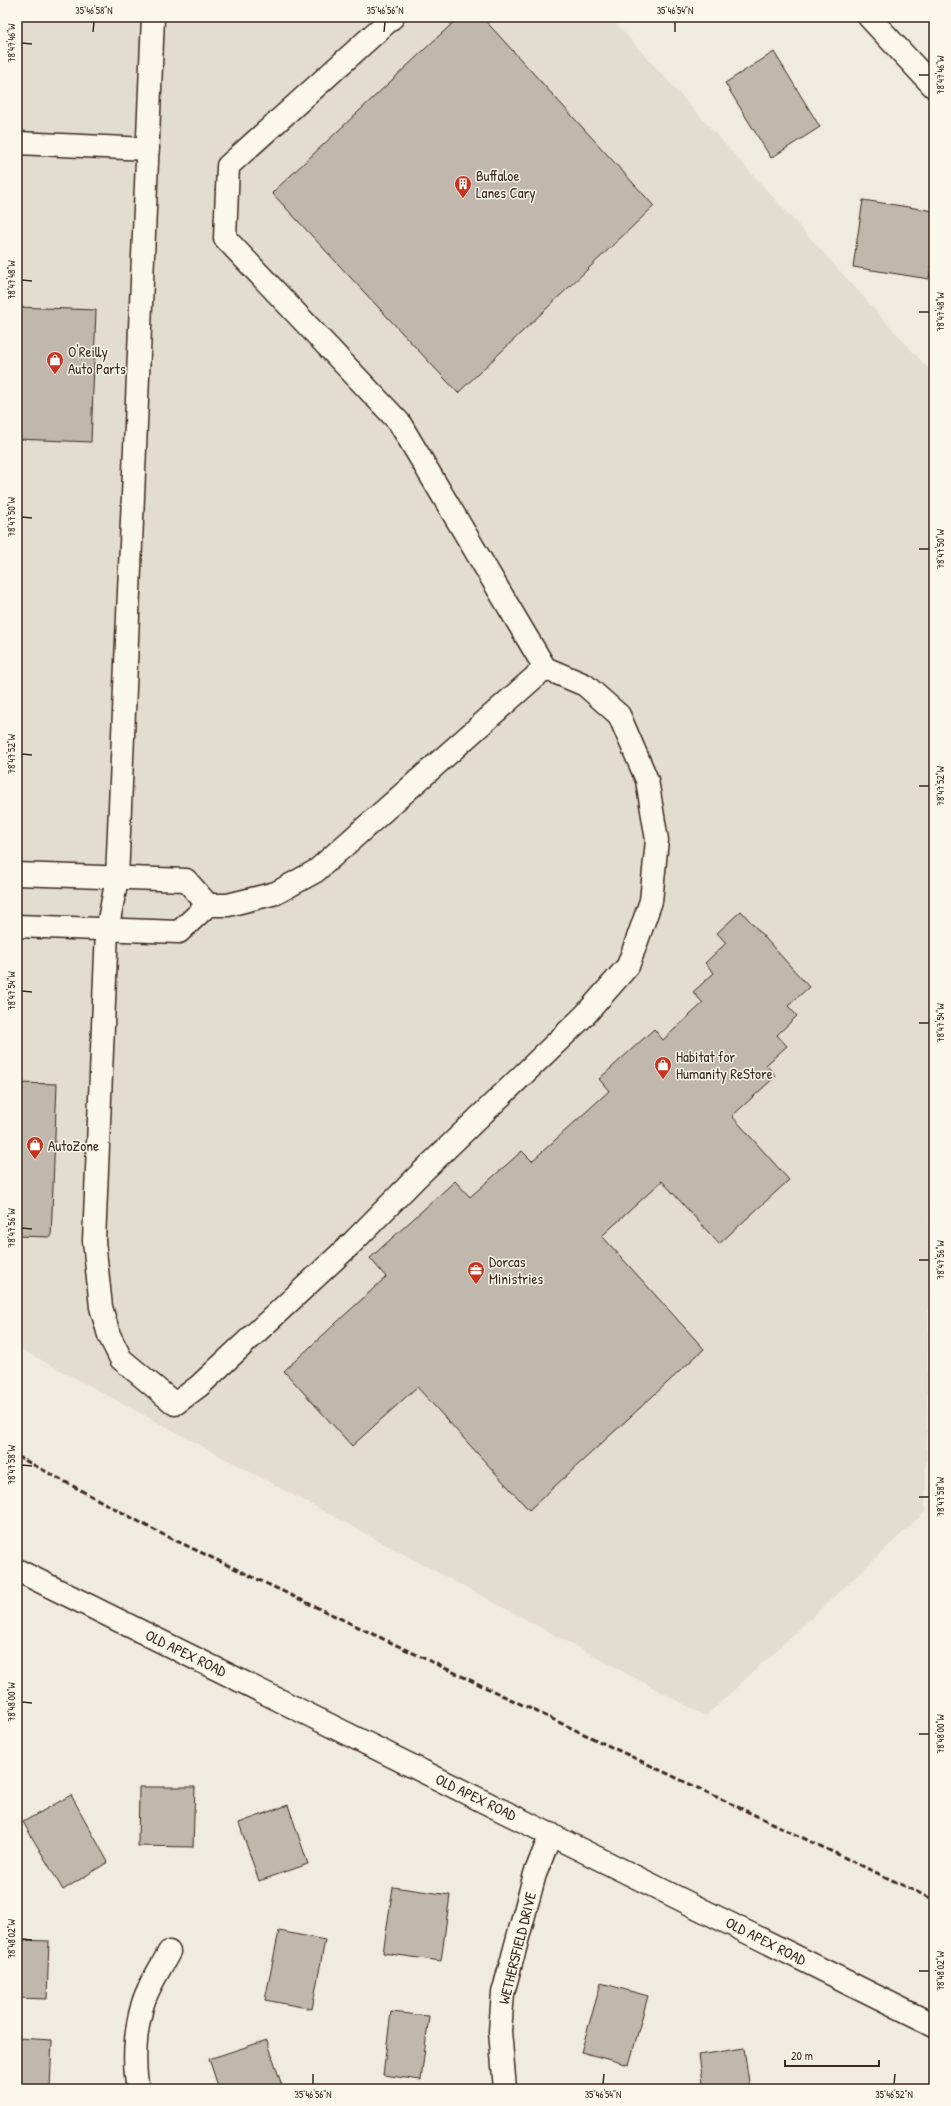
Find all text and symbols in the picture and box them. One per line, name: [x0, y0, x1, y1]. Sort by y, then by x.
text: 35°46'58"N: [75, 4, 113, 17]
text: 35°46'56"N: [367, 4, 403, 17]
text: 35°46'54"N: [657, 4, 693, 17]
text: 78°47'46"W: [5, 23, 18, 62]
text: 78°47'46"W: [934, 55, 947, 94]
place label: Buffaloe Lanes Cary: [476, 165, 536, 203]
building icon: Buffaloe Lanes Cary: [453, 174, 473, 199]
text: 78°47'48"W: [5, 260, 18, 300]
text: 78°47'48"W: [934, 292, 947, 332]
place label: O'Reilly Auto Parts: [68, 341, 126, 379]
shop icon: O'Reilly Auto Parts: [45, 350, 65, 375]
text: 78°47'50"W: [5, 496, 18, 537]
text: 78°47'50"W: [934, 528, 947, 569]
text: 78°47'52"W: [5, 733, 18, 774]
text: 78°47'52"W: [934, 765, 947, 806]
text: 78°47'54"W: [5, 971, 18, 1011]
text: 78°47'54"W: [934, 1003, 947, 1043]
place label: Habitat for Humanity ReStore: [676, 1046, 773, 1084]
shop icon: Habitat for Humanity ReStore: [653, 1055, 673, 1080]
shop icon: AutoZone: [25, 1135, 45, 1160]
place label: AutoZone: [48, 1135, 99, 1156]
text: 78°47'56"W: [5, 1207, 18, 1248]
text: 78°47'56"W: [934, 1239, 947, 1280]
place label: Dorcas Ministries: [489, 1251, 543, 1289]
office icon: Dorcas Ministries: [466, 1260, 486, 1285]
text: 78°47'58"W: [5, 1444, 18, 1485]
text: 78°47'58"W: [934, 1476, 947, 1517]
street label: OLD APEX ROAD: [142, 1624, 231, 1682]
text: 78°48'00"W: [5, 1681, 18, 1722]
text: 78°48'00"W: [934, 1713, 947, 1754]
street label: OLD APEX ROAD: [432, 1768, 521, 1826]
street label: WETHERSFIELD DRIVE: [493, 1889, 541, 2006]
street label: OLD APEX ROAD: [722, 1912, 811, 1971]
text: 78°48'02"W: [5, 1918, 18, 1959]
text: 78°48'02"W: [934, 1950, 947, 1991]
scale bar: [785, 2042, 879, 2068]
text: 20 m: [791, 2047, 813, 2064]
text: 35°46'56"N: [295, 2088, 331, 2101]
text: 35°46'54"N: [585, 2088, 621, 2101]
text: 35°46'52"N: [875, 2088, 913, 2101]

